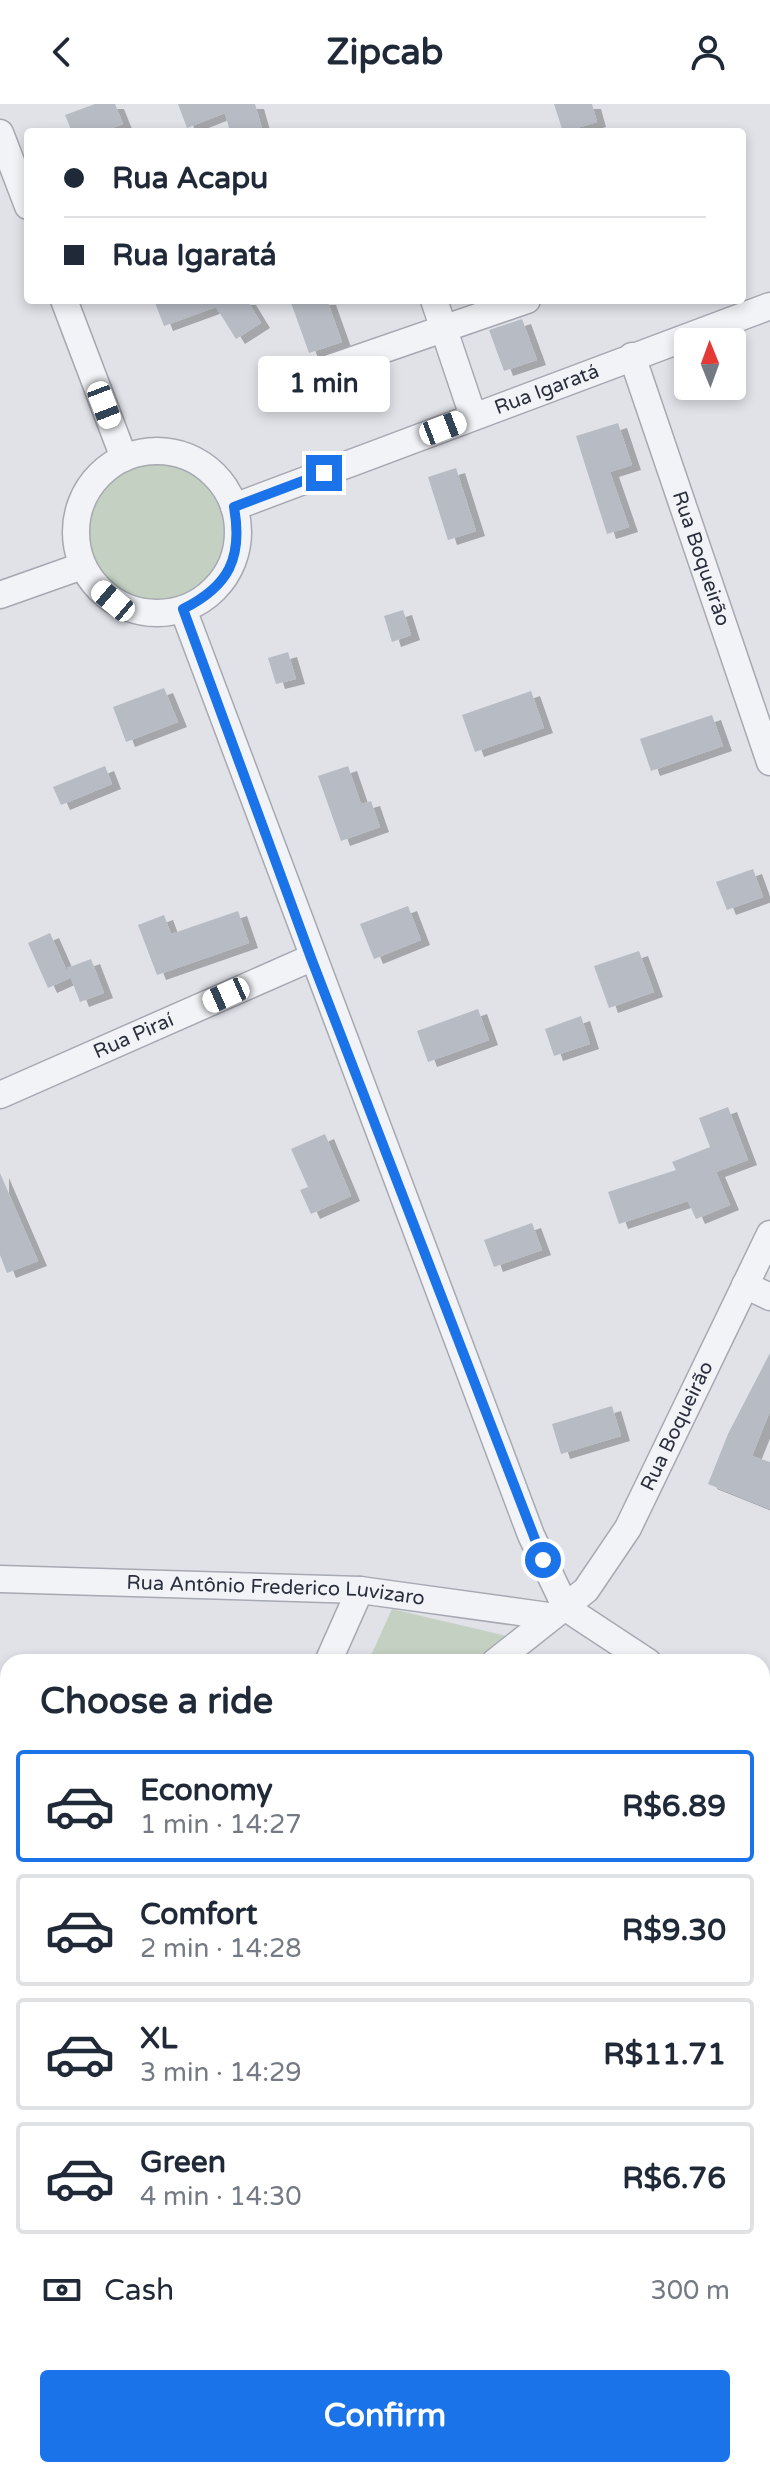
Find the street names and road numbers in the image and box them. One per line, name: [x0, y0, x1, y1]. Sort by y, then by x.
street label: Rua Igaratá: [491, 359, 602, 420]
street label: Rua Boqueirão: [667, 488, 735, 629]
street label: Rua Piraí: [90, 1008, 177, 1064]
street label: Rua Boqueirão: [636, 1357, 719, 1495]
street label: Rua Antônio Frederico Luvizaro: [126, 1571, 426, 1611]

